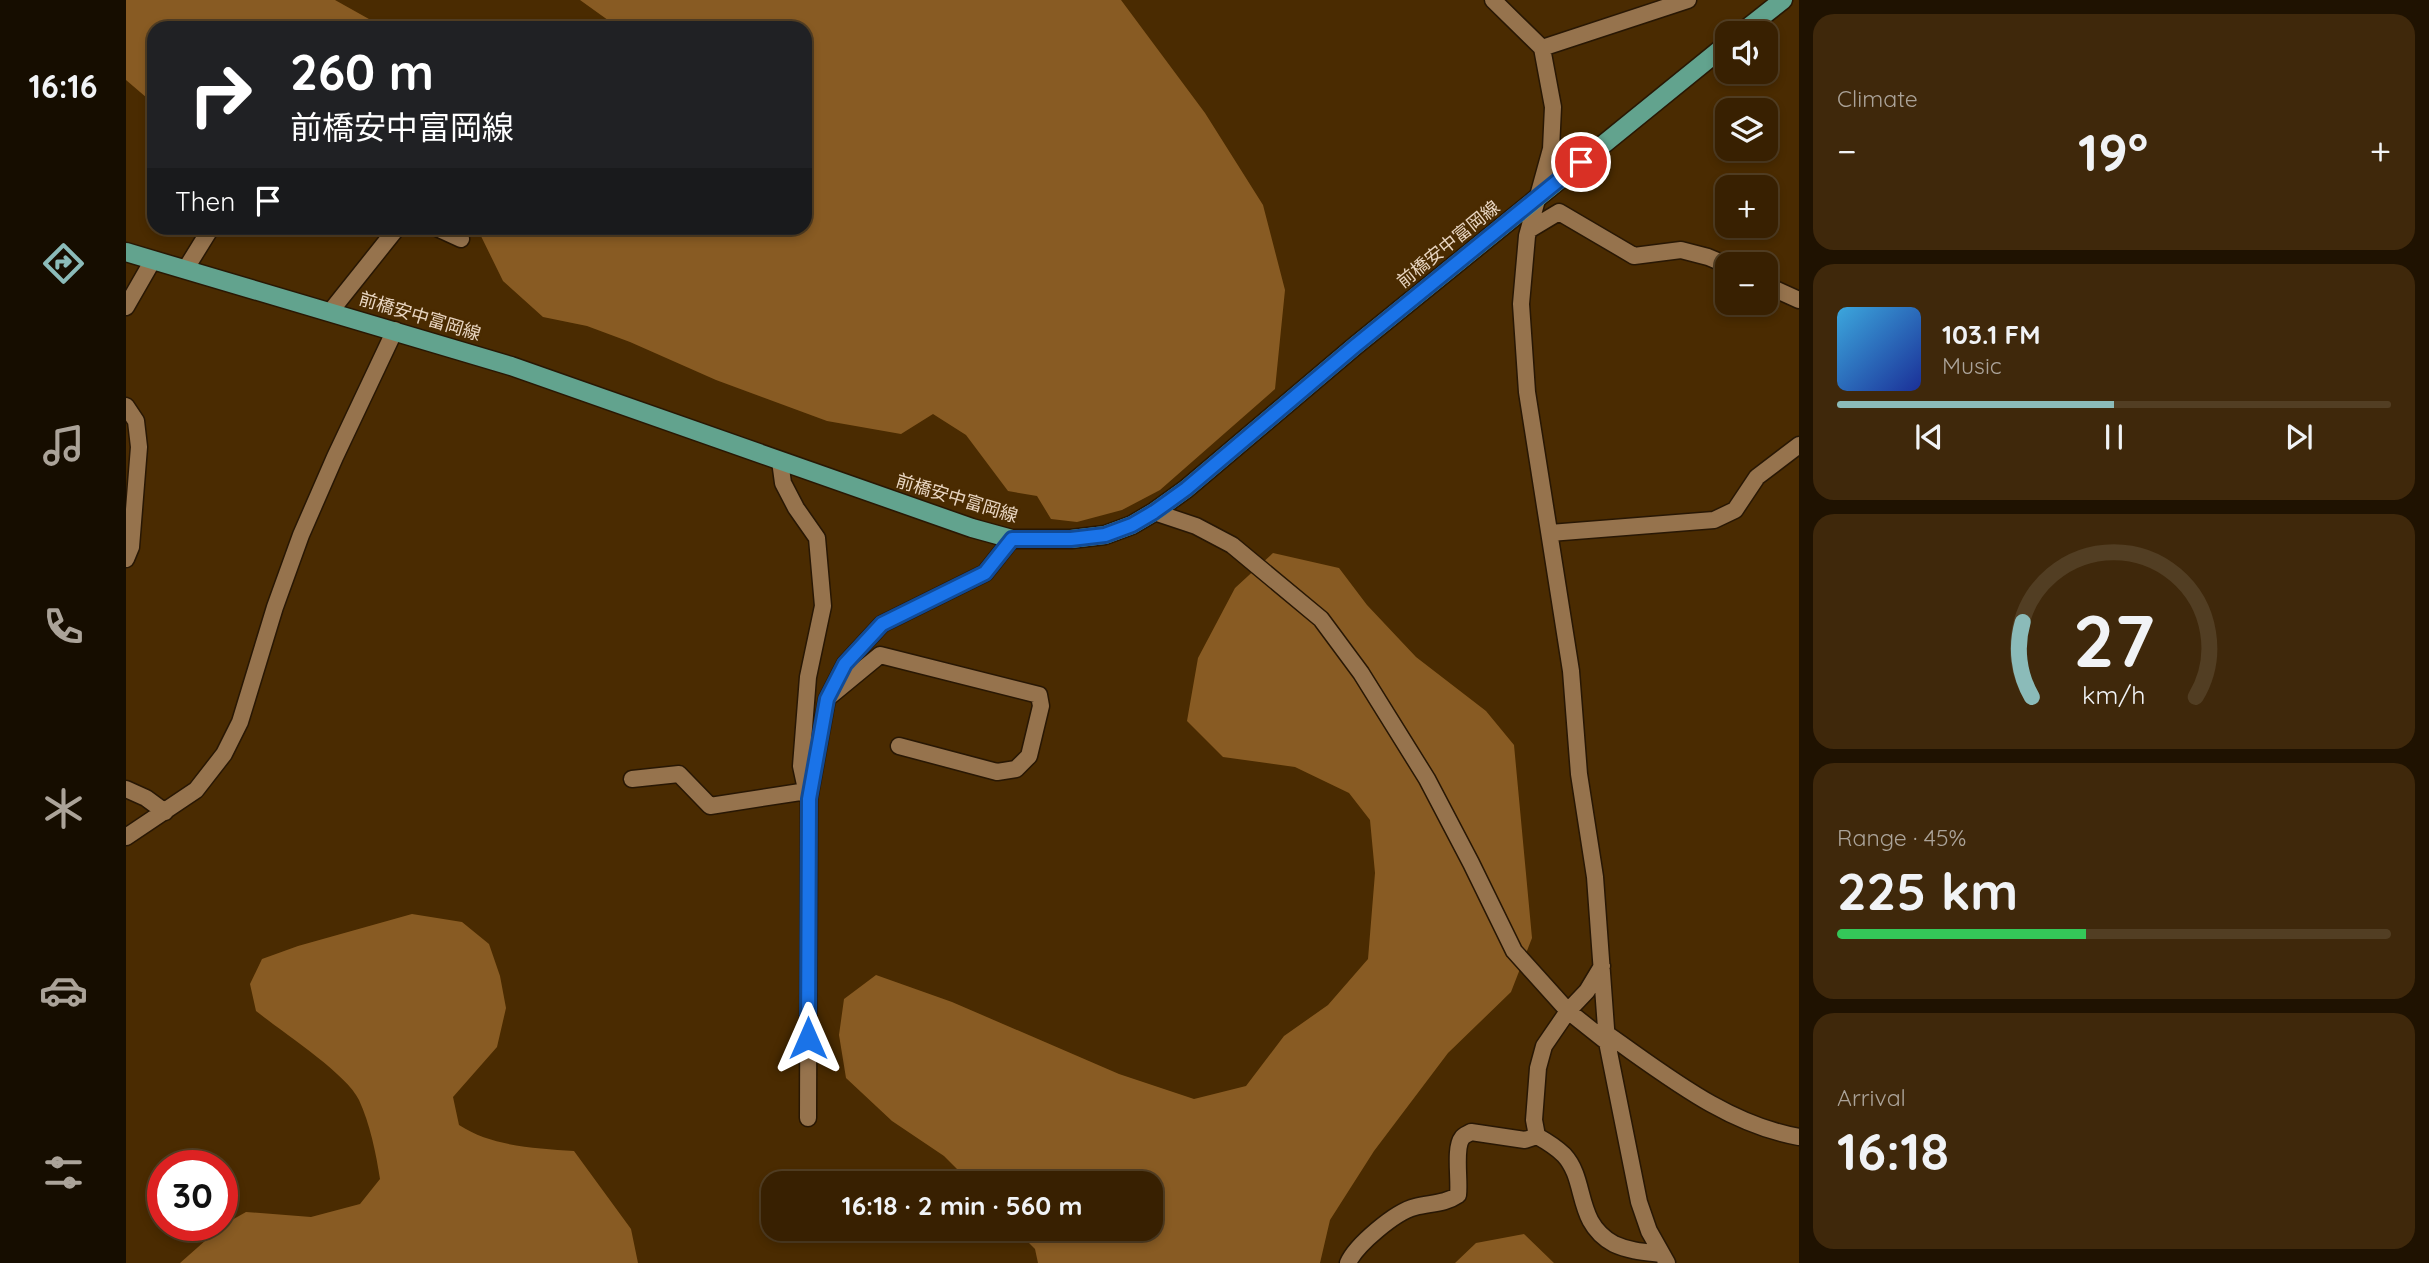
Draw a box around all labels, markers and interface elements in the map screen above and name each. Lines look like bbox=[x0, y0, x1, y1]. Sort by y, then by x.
map controls bbox=[1715, 21, 1778, 315]
button: sound bbox=[1715, 21, 1778, 84]
text: 260 m bbox=[290, 41, 434, 102]
icon: right bbox=[175, 49, 266, 140]
text: 16:16 bbox=[28, 66, 98, 106]
text: Climate bbox=[1837, 84, 1918, 113]
button: layers bbox=[1715, 98, 1778, 161]
text: 前橋安中富岡線 bbox=[290, 107, 514, 147]
text: 19° bbox=[2078, 119, 2148, 184]
text: − bbox=[1837, 127, 1857, 175]
text: + bbox=[2370, 127, 2391, 175]
pin bbox=[1551, 132, 1611, 192]
icon: arrive bbox=[1562, 143, 1600, 181]
button: + bbox=[1715, 175, 1778, 238]
icon: arrive bbox=[249, 182, 287, 220]
text: Then bbox=[175, 185, 235, 218]
street label: 前橋安中富岡線 bbox=[1392, 195, 1504, 293]
icon: directions bbox=[39, 239, 88, 288]
button: − bbox=[1715, 252, 1778, 315]
street label: 前橋安中富岡線 bbox=[356, 287, 484, 345]
text: 103.1 FM bbox=[1942, 318, 2041, 351]
text: Music bbox=[1942, 351, 2002, 380]
icon: previous bbox=[1910, 418, 1948, 456]
icon: pause bbox=[2095, 418, 2133, 456]
icon: next bbox=[2280, 418, 2318, 456]
icon: music bbox=[39, 421, 88, 470]
street label: 前橋安中富岡線 bbox=[893, 469, 1021, 527]
text: 27 bbox=[2073, 595, 2155, 686]
icon: phone bbox=[39, 602, 88, 651]
text: km/h bbox=[2082, 679, 2146, 710]
icon: climate bbox=[39, 784, 88, 833]
text: Range · 45% bbox=[1837, 823, 1966, 852]
text: 225 km bbox=[1837, 858, 2018, 923]
icon: car bbox=[39, 966, 88, 1015]
position arrow bbox=[771, 1001, 845, 1075]
text: Arrival bbox=[1837, 1083, 1906, 1112]
text: 16:18 bbox=[1837, 1118, 1949, 1183]
icon: filters bbox=[39, 1148, 88, 1197]
speed limit sign: 30 bbox=[147, 1150, 238, 1241]
text: 16:18 · 2 min · 560 m bbox=[842, 1189, 1082, 1222]

